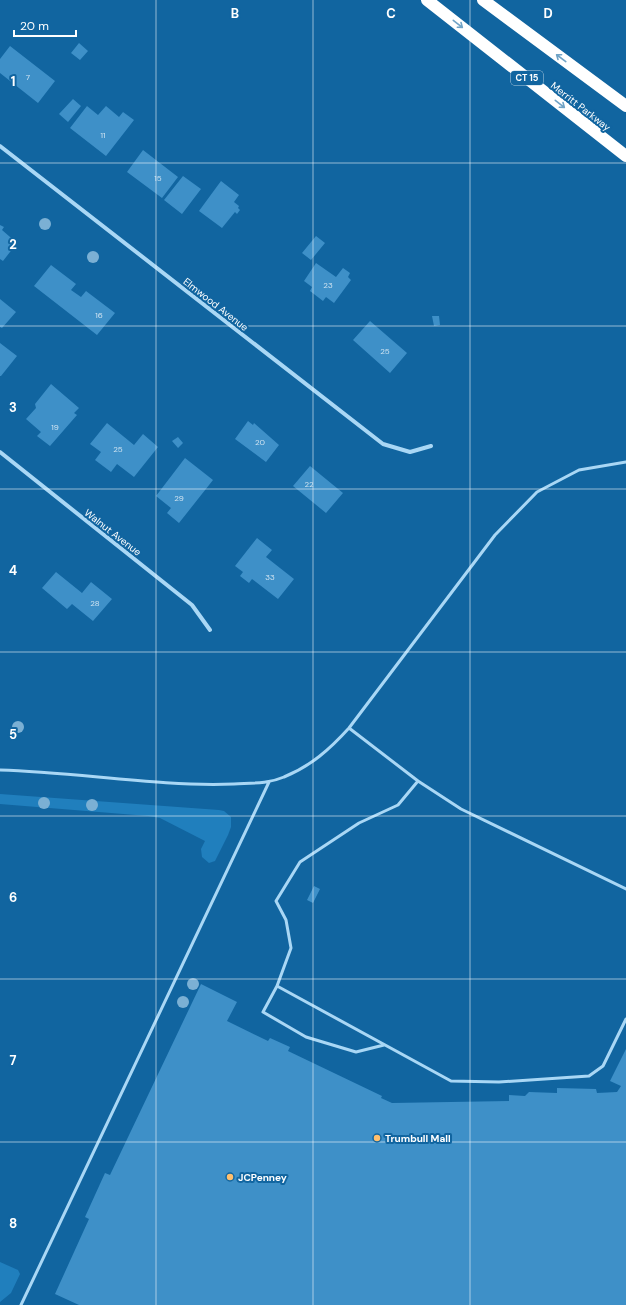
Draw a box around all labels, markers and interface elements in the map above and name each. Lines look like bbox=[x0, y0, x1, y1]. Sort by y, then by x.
text: B bbox=[231, 5, 239, 22]
text: C bbox=[386, 5, 396, 22]
text: D bbox=[543, 5, 553, 22]
scale bar bbox=[14, 12, 76, 38]
text: 20 m bbox=[20, 18, 49, 34]
one-way arrow bbox=[452, 20, 463, 28]
one-way arrow bbox=[556, 54, 567, 62]
road number: CT 15 bbox=[511, 71, 543, 85]
house number: 7 bbox=[26, 72, 30, 82]
text: 1 bbox=[11, 73, 15, 90]
street label: Merritt Parkway bbox=[548, 79, 614, 134]
one-way arrow bbox=[555, 100, 566, 109]
house number: 11 bbox=[101, 130, 106, 140]
house number: 15 bbox=[154, 173, 162, 183]
text: 2 bbox=[9, 236, 17, 253]
street label: Elmwood Avenue bbox=[181, 275, 251, 334]
house number: 23 bbox=[323, 280, 333, 290]
house number: 16 bbox=[95, 310, 103, 320]
house number: 25 bbox=[380, 346, 390, 356]
text: 3 bbox=[9, 399, 17, 416]
house number: 19 bbox=[51, 422, 59, 432]
house number: 20 bbox=[255, 437, 266, 447]
house number: 25 bbox=[113, 444, 123, 454]
house number: 22 bbox=[304, 479, 314, 489]
house number: 29 bbox=[174, 493, 184, 503]
street label: Walnut Avenue bbox=[82, 506, 144, 559]
text: 4 bbox=[9, 562, 17, 579]
house number: 33 bbox=[265, 572, 275, 582]
house number: 28 bbox=[90, 598, 100, 608]
text: 5 bbox=[9, 726, 17, 743]
text: 6 bbox=[9, 889, 17, 906]
text: 7 bbox=[10, 1052, 17, 1069]
place label: Trumbull Mall bbox=[385, 1132, 451, 1145]
marker: Trumbull Mall bbox=[372, 1133, 382, 1143]
place label: JCPenney bbox=[238, 1171, 287, 1184]
marker: JCPenney bbox=[225, 1172, 235, 1182]
text: 8 bbox=[9, 1215, 17, 1232]

